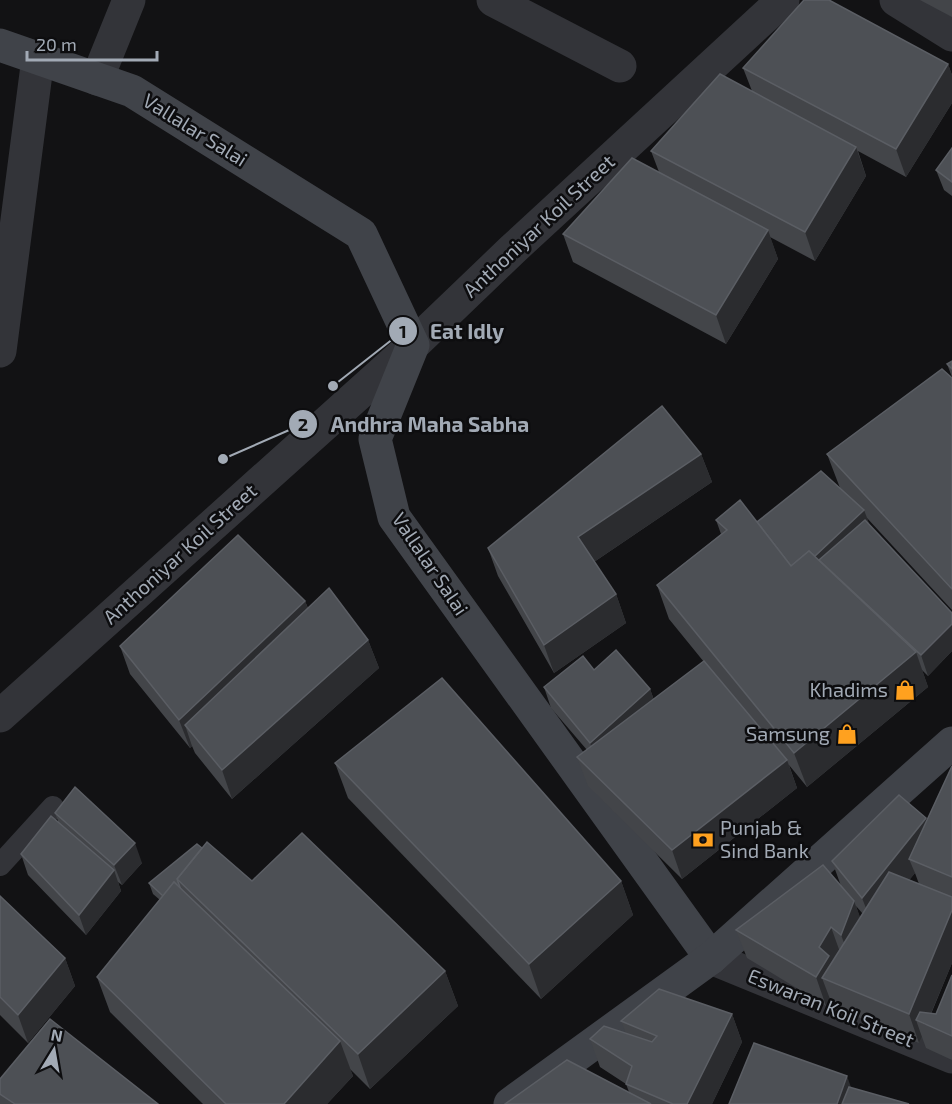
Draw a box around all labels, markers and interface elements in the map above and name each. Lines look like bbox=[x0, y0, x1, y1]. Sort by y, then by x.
scale bar bbox=[27, 24, 158, 62]
text: 20 m bbox=[36, 33, 77, 55]
street label: Vallalar Salai bbox=[139, 88, 252, 171]
street label: Anthoniyar Koil Street bbox=[458, 149, 619, 302]
callout: Eat Idly bbox=[388, 312, 516, 351]
text: Eat Idly bbox=[430, 318, 504, 344]
text: 1 bbox=[399, 320, 407, 342]
callout: Andhra Maha Sabha bbox=[288, 405, 541, 444]
text: Andhra Maha Sabha bbox=[331, 411, 529, 436]
text: 2 bbox=[298, 413, 308, 435]
street label: Anthoniyar Koil Street bbox=[98, 478, 261, 628]
street label: Vallalar Salai bbox=[388, 508, 474, 619]
place label: Khadims bbox=[809, 677, 888, 701]
shop icon: Khadims bbox=[893, 678, 917, 702]
place label: Samsung bbox=[746, 721, 830, 745]
shop icon: Samsung bbox=[835, 722, 859, 746]
place label: Punjab & Sind Bank bbox=[720, 815, 809, 862]
bank icon: Punjab & Sind Bank bbox=[691, 828, 715, 852]
street label: Eswaran Koil Street bbox=[745, 963, 918, 1052]
north arrow bbox=[24, 1020, 84, 1080]
text: N bbox=[49, 1024, 64, 1045]

